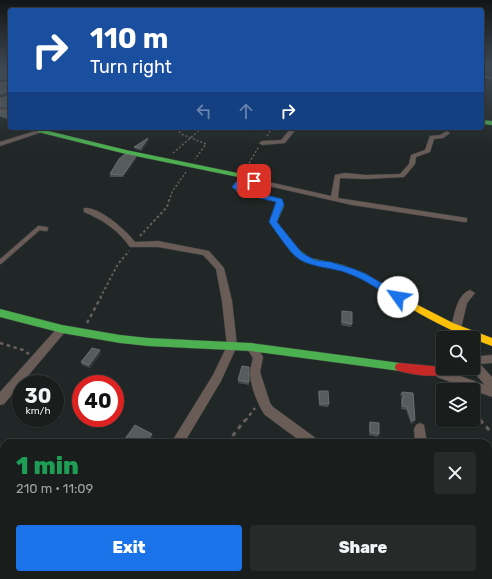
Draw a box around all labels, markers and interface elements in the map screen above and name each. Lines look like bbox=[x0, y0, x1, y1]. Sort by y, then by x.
text: 110 m bbox=[90, 22, 168, 55]
icon: right bbox=[24, 24, 76, 76]
text: Turn right bbox=[90, 56, 172, 78]
icon: left bbox=[193, 100, 215, 122]
icon: ahead bbox=[235, 100, 257, 122]
icon: right bbox=[277, 100, 299, 122]
pin bbox=[237, 164, 271, 198]
icon: arrive bbox=[243, 170, 265, 192]
position arrow bbox=[377, 276, 419, 318]
map controls bbox=[436, 331, 480, 427]
button: search bbox=[436, 331, 480, 375]
speed limit sign: 40 bbox=[72, 375, 124, 427]
button: layers bbox=[436, 383, 480, 427]
text: 30 bbox=[25, 384, 51, 408]
text: km/h bbox=[26, 405, 50, 417]
text: 1 min bbox=[16, 452, 79, 480]
button: close bbox=[434, 452, 476, 494]
text: 210 m · 11:09 bbox=[16, 481, 93, 496]
button: Exit bbox=[16, 525, 242, 571]
button: Share bbox=[250, 525, 476, 571]

